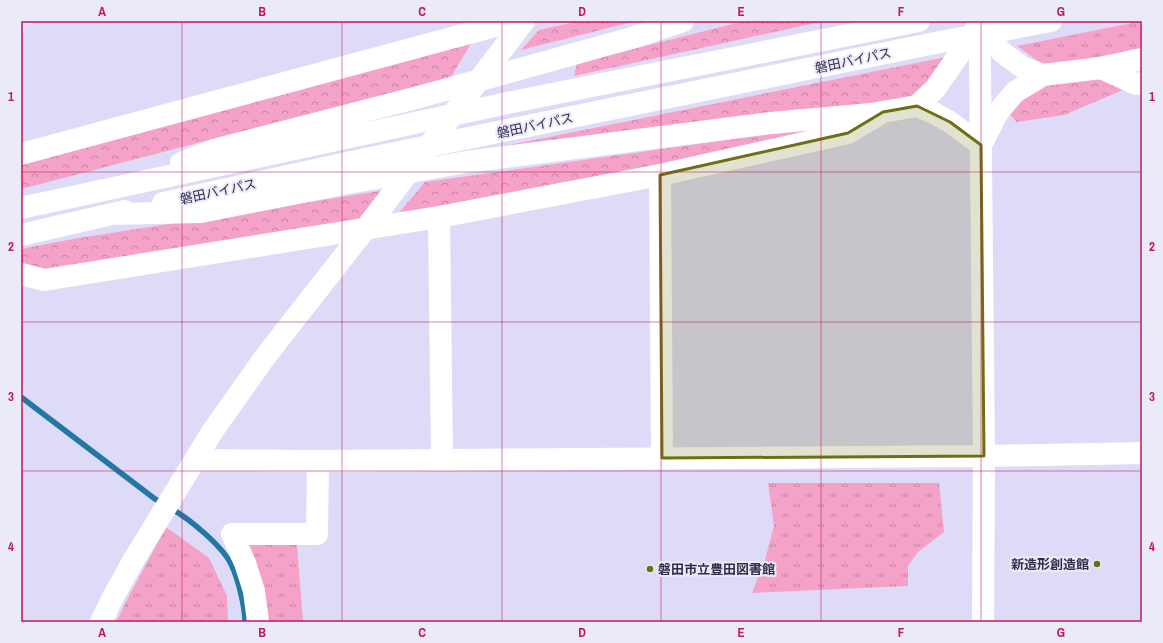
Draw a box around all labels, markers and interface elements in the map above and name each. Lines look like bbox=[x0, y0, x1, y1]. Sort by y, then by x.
text: A bbox=[98, 3, 106, 20]
text: B bbox=[258, 3, 266, 20]
text: C bbox=[418, 3, 426, 20]
text: D bbox=[578, 3, 586, 20]
text: E bbox=[737, 3, 745, 20]
text: F bbox=[898, 3, 905, 20]
text: G bbox=[1057, 3, 1065, 20]
street label: 磐田バイパス bbox=[813, 44, 893, 77]
text: 1 bbox=[8, 88, 14, 105]
text: 1 bbox=[1149, 88, 1155, 105]
street label: 磐田バイパス bbox=[495, 109, 575, 142]
street label: 磐田バイパス bbox=[178, 175, 258, 208]
text: 2 bbox=[8, 238, 14, 255]
text: 2 bbox=[1149, 238, 1155, 255]
text: 3 bbox=[8, 388, 14, 405]
text: 3 bbox=[1149, 388, 1155, 405]
text: 4 bbox=[8, 538, 14, 555]
text: 4 bbox=[1149, 538, 1155, 555]
place label: 新造形創造館 bbox=[1011, 556, 1089, 573]
marker: 新造形創造館 bbox=[1092, 559, 1102, 569]
place label: 磐田市立豊田図書館 bbox=[658, 561, 775, 578]
marker: 磐田市立豊田図書館 bbox=[645, 564, 655, 574]
text: A bbox=[98, 624, 106, 641]
text: B bbox=[258, 624, 266, 641]
text: C bbox=[418, 624, 426, 641]
text: D bbox=[578, 624, 586, 641]
text: E bbox=[737, 624, 745, 641]
text: F bbox=[898, 624, 905, 641]
text: G bbox=[1057, 624, 1065, 641]

